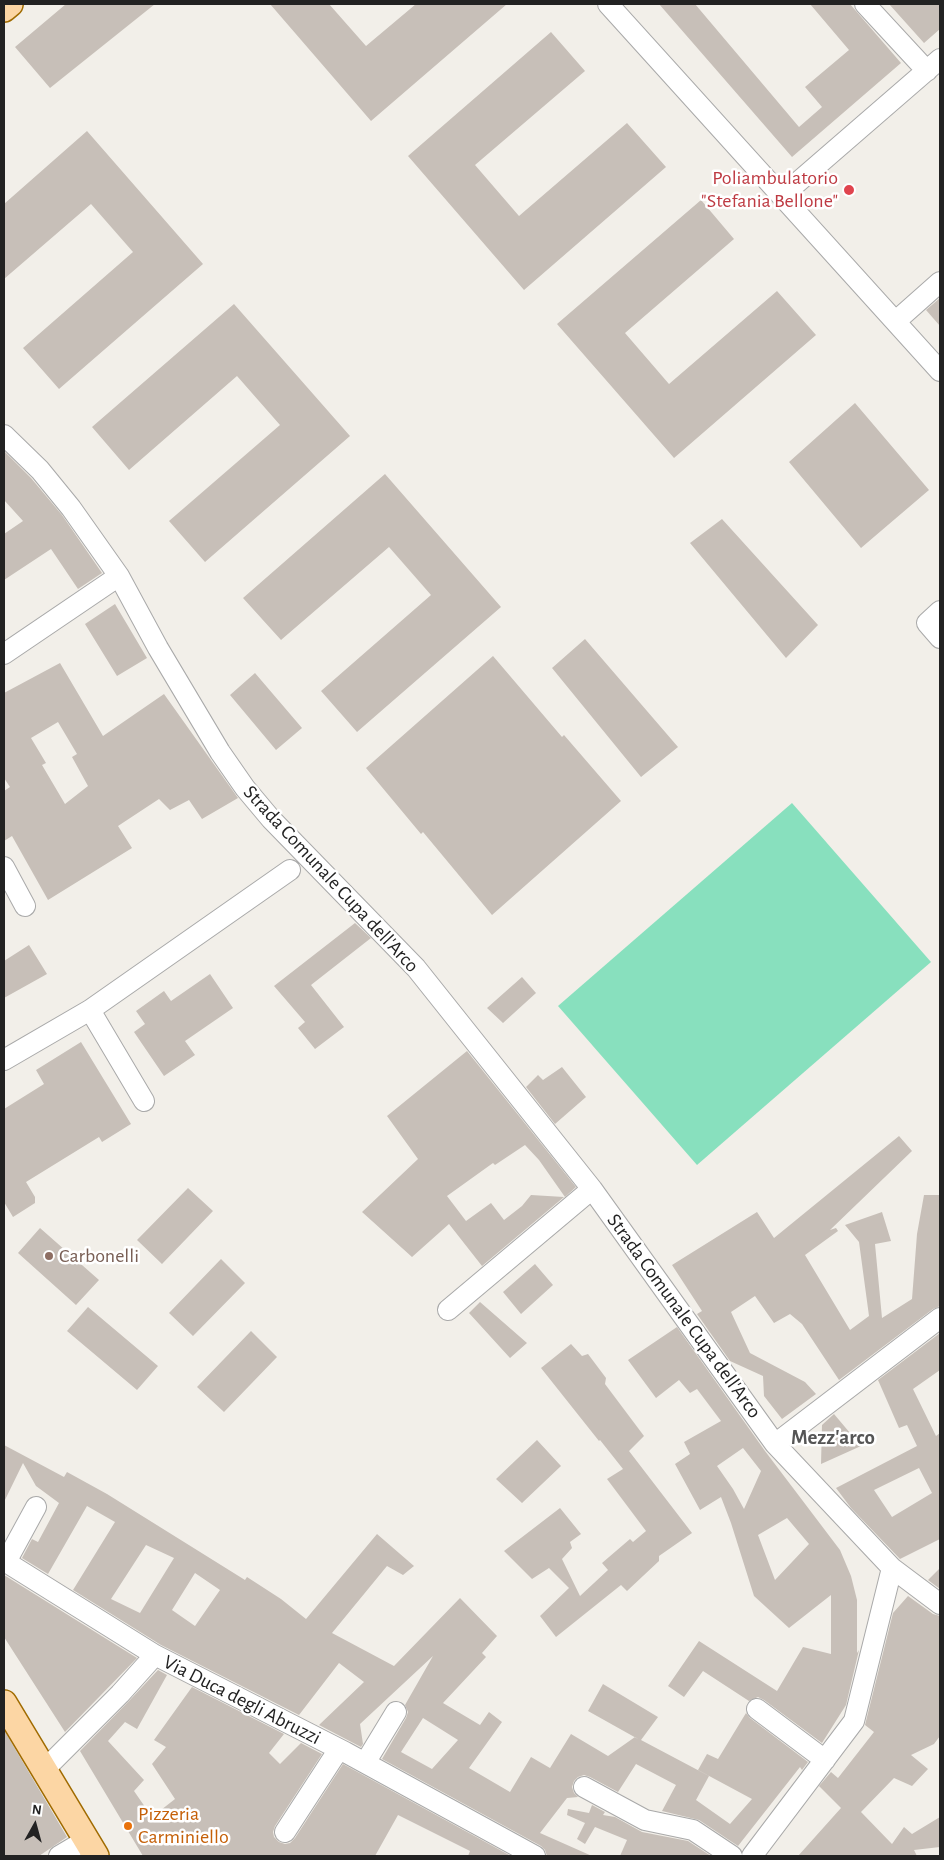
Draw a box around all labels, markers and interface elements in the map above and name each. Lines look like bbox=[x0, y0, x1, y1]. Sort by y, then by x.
place label: Poliambulatorio "Stefania Bellone" bbox=[701, 166, 838, 213]
marker: Poliambulatorio "Stefania Bellone" bbox=[842, 183, 856, 197]
street label: Strada Comunale Cupa dell'Arco bbox=[238, 781, 424, 977]
street label: Strada Comunale Cupa dell'Arco bbox=[602, 1209, 766, 1423]
place label: Carbonelli bbox=[59, 1244, 139, 1268]
marker: Carbonelli bbox=[43, 1250, 55, 1262]
district label: Mezz'arco bbox=[791, 1425, 875, 1451]
street label: Via Duca degli Abruzzi bbox=[159, 1650, 325, 1750]
north arrow bbox=[10, 1800, 60, 1850]
place label: Pizzeria Carminiello bbox=[138, 1802, 229, 1849]
text: N bbox=[31, 1803, 43, 1818]
marker: Pizzeria Carminiello bbox=[122, 1820, 134, 1832]

